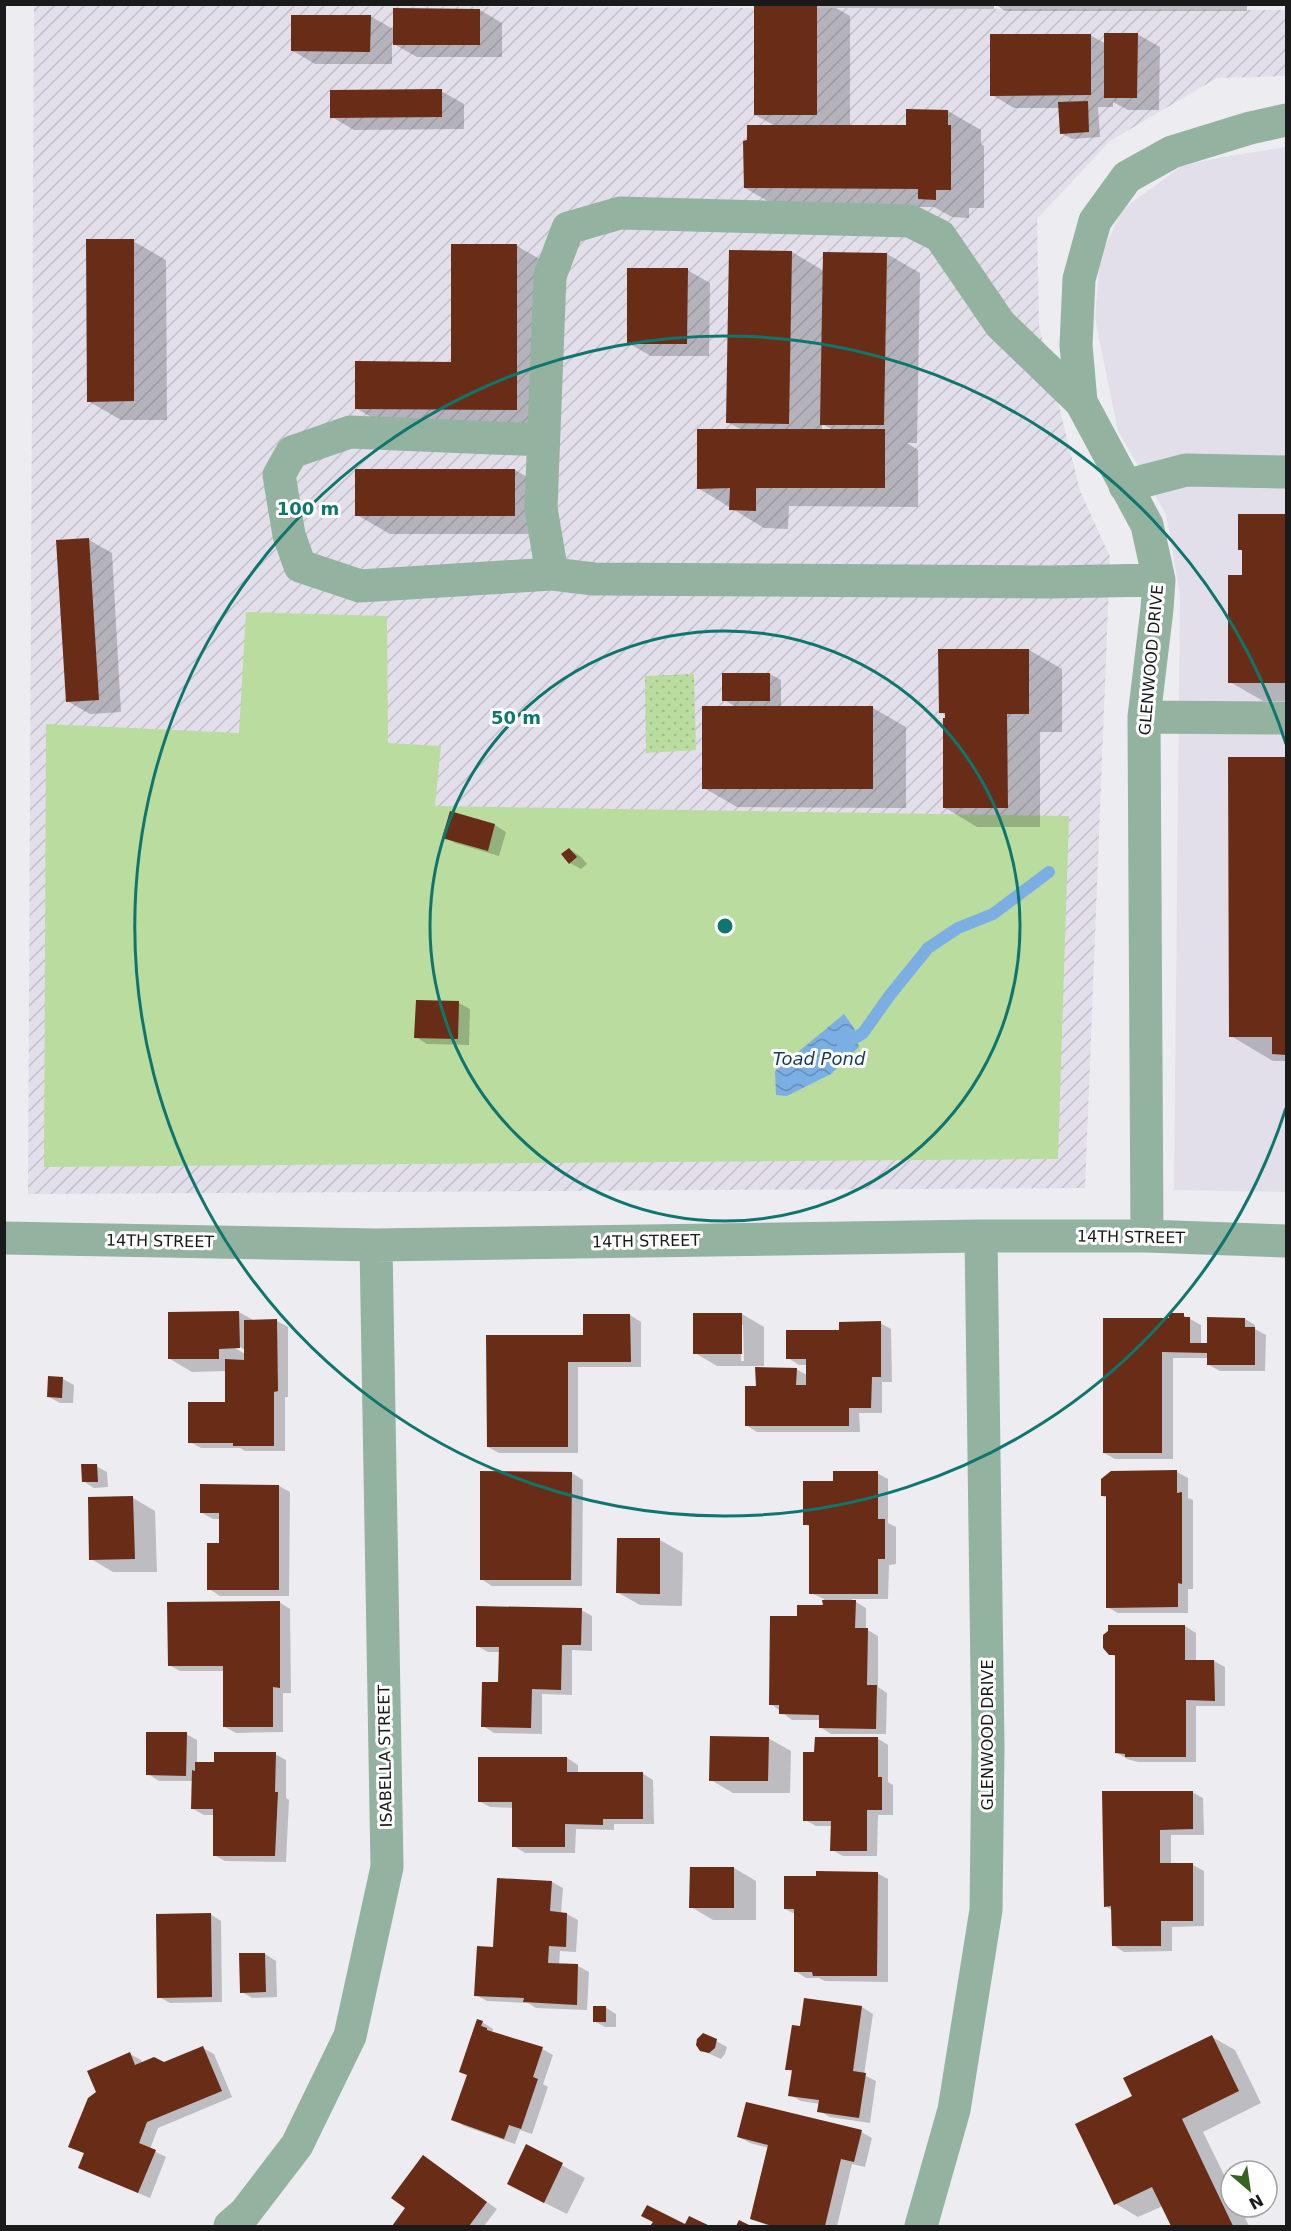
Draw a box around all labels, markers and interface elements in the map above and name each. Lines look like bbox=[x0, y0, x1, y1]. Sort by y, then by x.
text: 100 m bbox=[277, 498, 339, 519]
street label: GLENWOOD DRIVE bbox=[1135, 584, 1167, 736]
text: 50 m bbox=[491, 707, 541, 728]
centre of rings bbox=[715, 916, 735, 936]
water label: Toad Pond bbox=[773, 1048, 866, 1069]
street label: 14TH STREET bbox=[1077, 1227, 1186, 1247]
street label: 14TH STREET bbox=[106, 1231, 215, 1251]
street label: 14TH STREET bbox=[592, 1231, 701, 1251]
street label: GLENWOOD DRIVE bbox=[978, 1659, 997, 1811]
street label: ISABELLA STREET bbox=[374, 1684, 396, 1827]
north arrow bbox=[1219, 2159, 1279, 2219]
text: N bbox=[1246, 2190, 1266, 2213]

